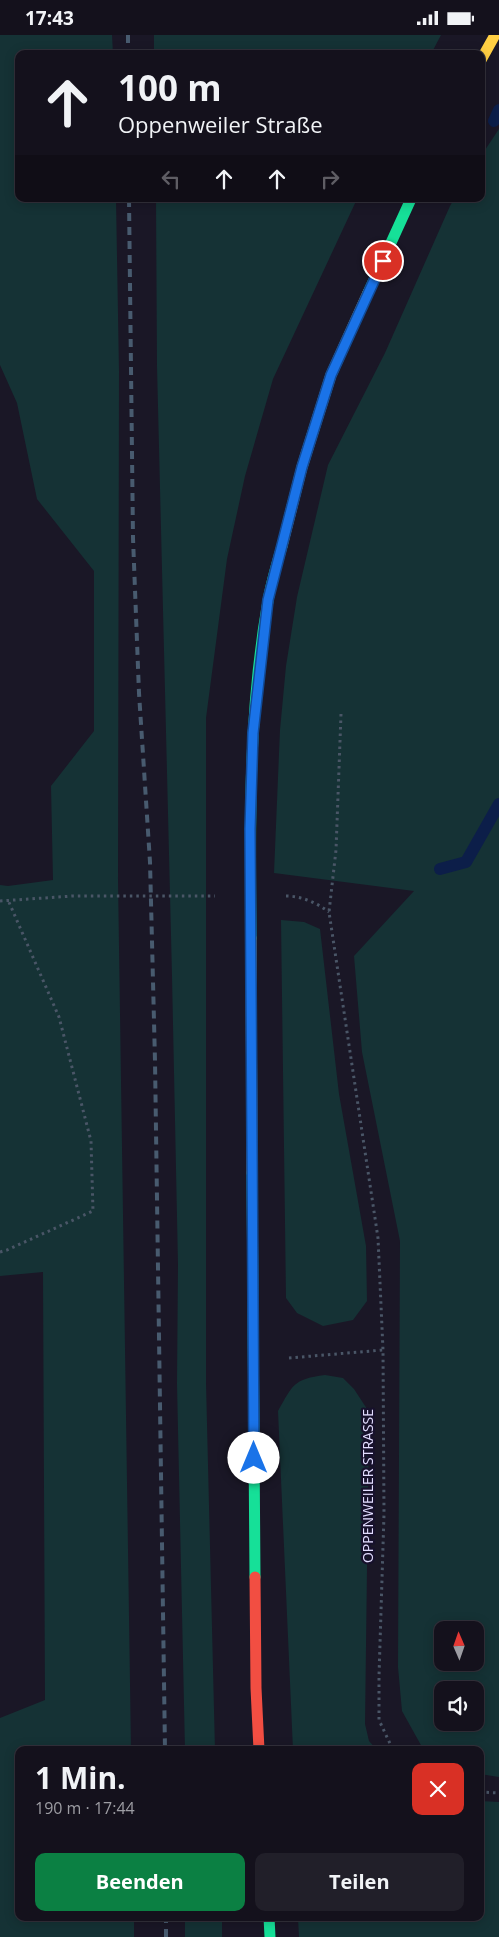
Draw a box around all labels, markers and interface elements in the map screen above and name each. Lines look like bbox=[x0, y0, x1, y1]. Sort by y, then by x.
text: 17:43 bbox=[25, 5, 74, 31]
text: 100 m bbox=[118, 64, 222, 111]
icon: ahead bbox=[35, 70, 100, 135]
text: Oppenweiler Straße bbox=[118, 109, 323, 139]
icon: left bbox=[157, 165, 185, 193]
icon: ahead bbox=[210, 165, 238, 193]
icon: ahead bbox=[263, 165, 291, 193]
icon: right bbox=[316, 165, 344, 193]
pin bbox=[362, 240, 404, 282]
icon: arrive bbox=[369, 247, 397, 275]
street label: OPPENWEILER STRASSE bbox=[358, 1409, 377, 1563]
position arrow bbox=[227, 1431, 279, 1483]
north arrow bbox=[434, 1621, 484, 1671]
map controls bbox=[434, 1621, 484, 1731]
button: sound bbox=[434, 1681, 484, 1731]
text: 1 Min. bbox=[35, 1757, 126, 1798]
button: close bbox=[412, 1763, 464, 1815]
text: 190 m · 17:44 bbox=[35, 1797, 135, 1819]
button: Beenden bbox=[35, 1853, 245, 1911]
button: Teilen bbox=[255, 1853, 464, 1911]

